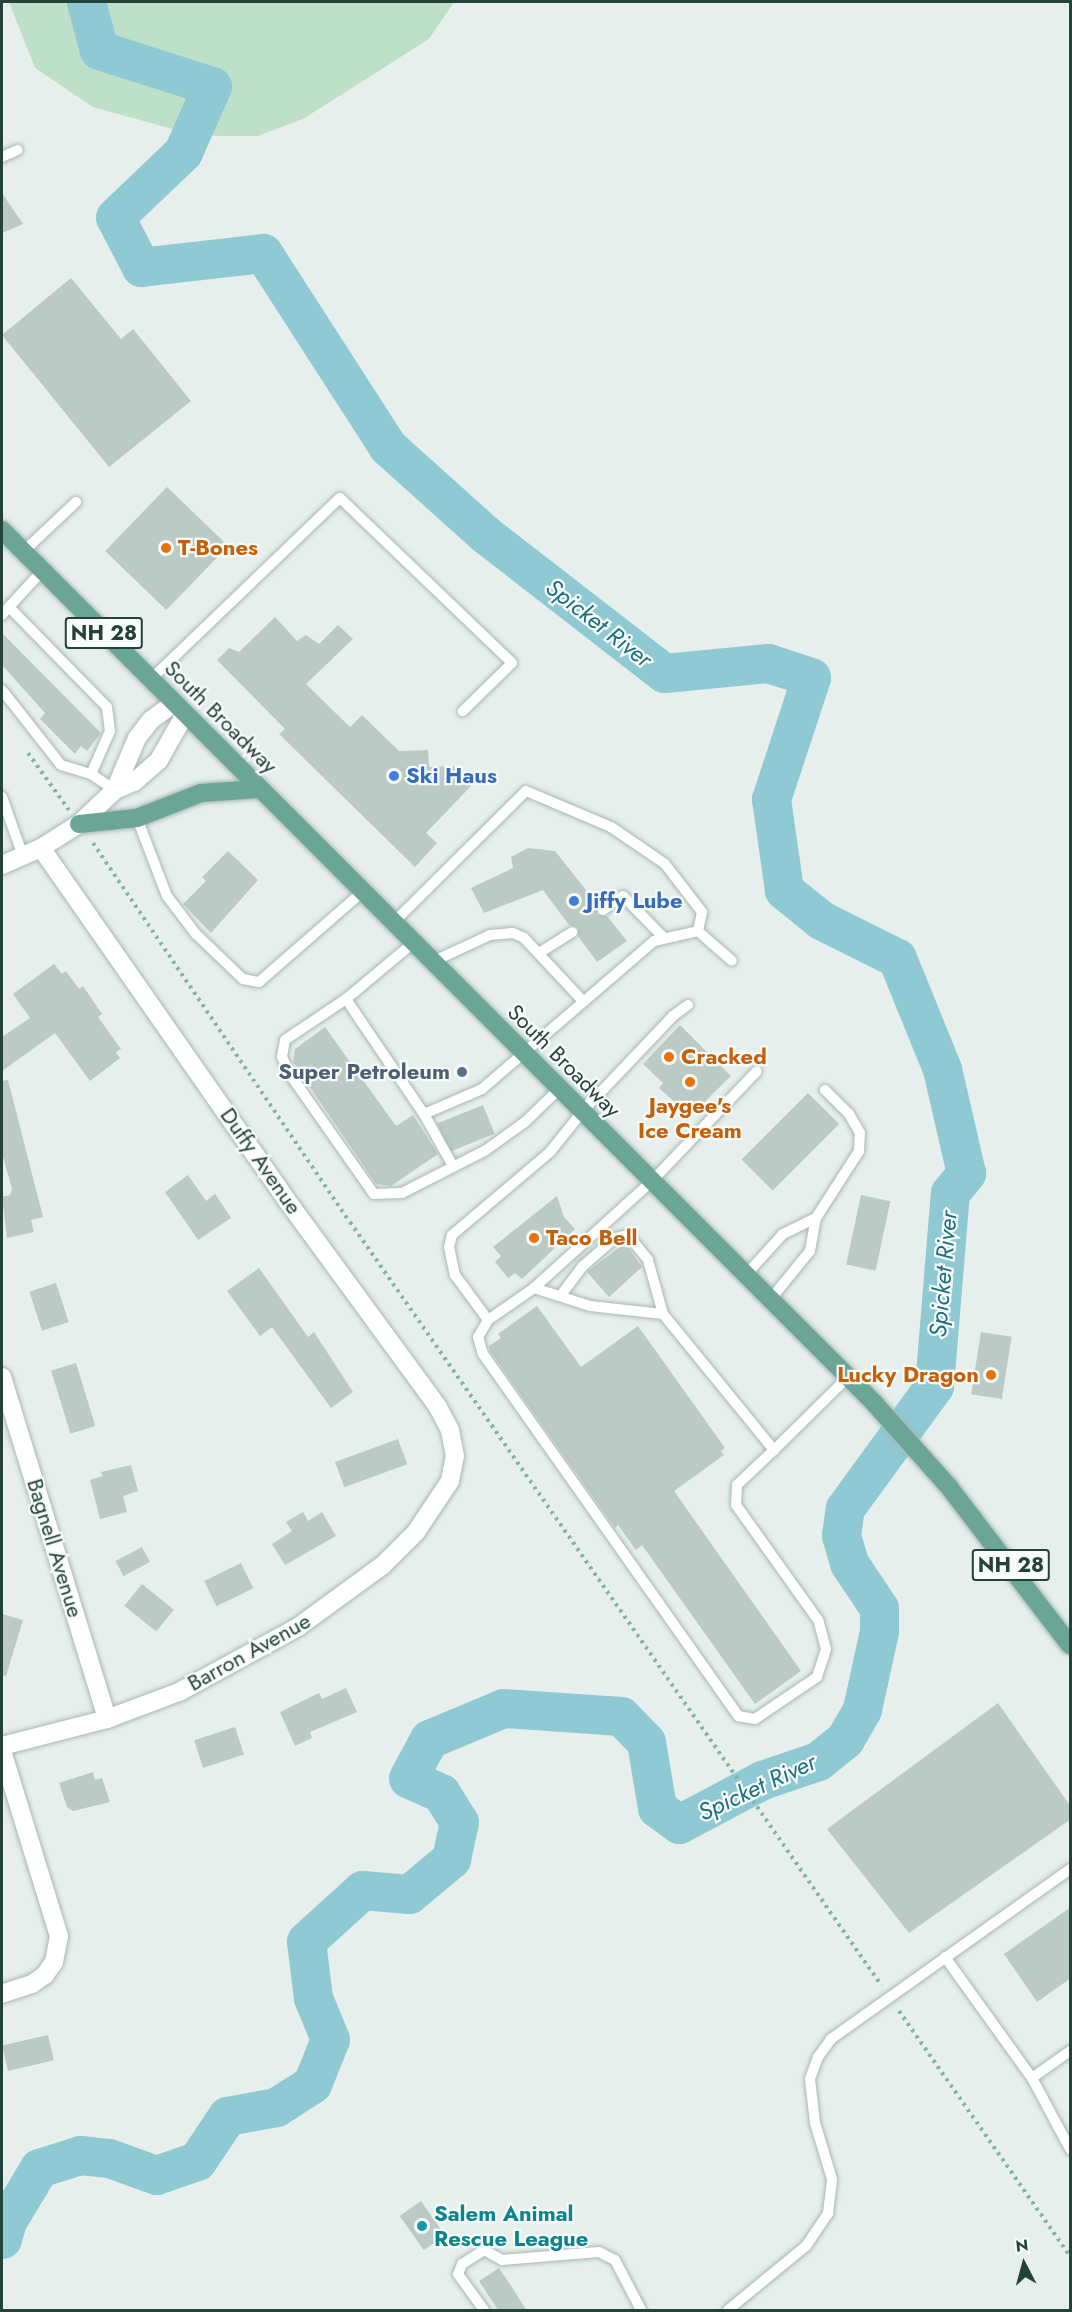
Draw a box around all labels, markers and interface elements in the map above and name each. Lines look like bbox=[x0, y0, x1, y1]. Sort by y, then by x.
place label: T-Bones bbox=[178, 535, 258, 561]
marker: T-Bones bbox=[159, 541, 173, 555]
water label: Spicket River bbox=[540, 573, 658, 673]
road number: NH 28 bbox=[63, 615, 144, 651]
street label: South Broadway bbox=[159, 655, 283, 779]
place label: Ski Haus bbox=[406, 763, 497, 789]
marker: Ski Haus bbox=[387, 769, 401, 783]
place label: Jiffy Lube bbox=[586, 888, 683, 914]
marker: Jiffy Lube bbox=[567, 894, 581, 908]
street label: South Broadway bbox=[502, 999, 626, 1123]
place label: Cracked bbox=[681, 1044, 767, 1070]
marker: Cracked bbox=[662, 1050, 676, 1064]
place label: Super Petroleum bbox=[278, 1059, 450, 1085]
marker: Super Petroleum bbox=[455, 1065, 469, 1079]
marker: Jaygee's Ice Cream bbox=[683, 1075, 697, 1089]
place label: Jaygee's Ice Cream bbox=[638, 1092, 742, 1144]
street label: Duffy Avenue bbox=[215, 1103, 307, 1219]
water label: Spicket River bbox=[923, 1210, 963, 1338]
place label: Taco Bell bbox=[546, 1225, 638, 1251]
marker: Taco Bell bbox=[527, 1231, 541, 1245]
place label: Lucky Dragon bbox=[837, 1362, 979, 1388]
marker: Lucky Dragon bbox=[984, 1368, 998, 1382]
street label: Bagnell Avenue bbox=[21, 1476, 89, 1620]
road number: NH 28 bbox=[970, 1547, 1052, 1583]
street label: Barron Avenue bbox=[183, 1607, 315, 1697]
water label: Spicket River bbox=[693, 1747, 821, 1827]
place label: Salem Animal Rescue League bbox=[434, 2200, 588, 2252]
marker: Salem Animal Rescue League bbox=[415, 2219, 429, 2233]
text: N bbox=[1015, 2233, 1030, 2258]
north arrow bbox=[994, 2234, 1054, 2294]

